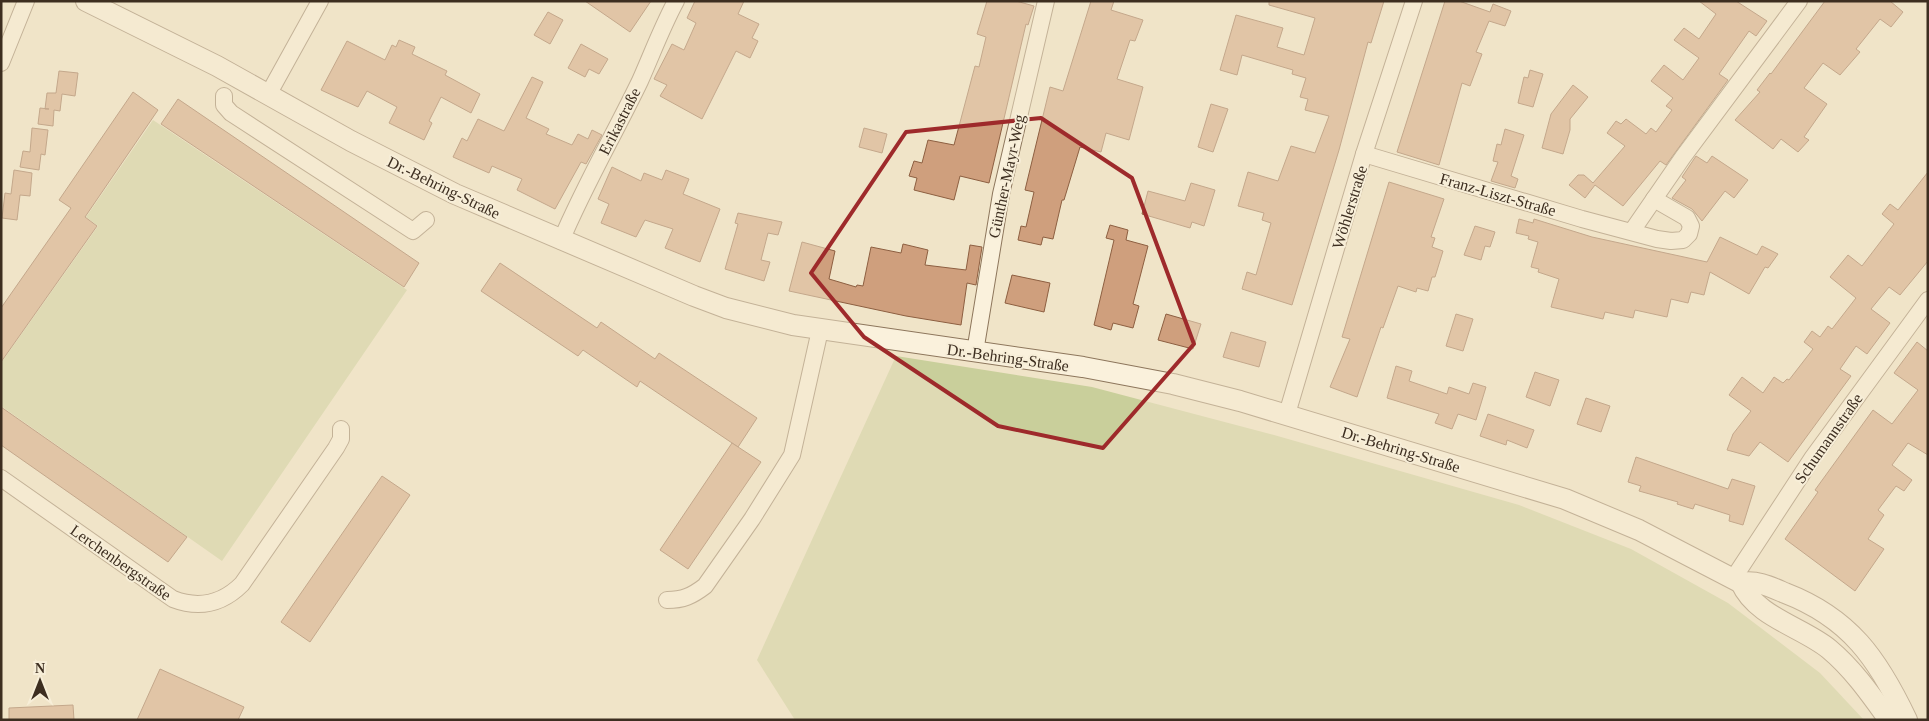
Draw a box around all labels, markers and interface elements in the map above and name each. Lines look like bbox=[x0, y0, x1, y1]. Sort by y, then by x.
street label: Erikastraße bbox=[595, 85, 644, 158]
street label: Günther-Mayr-Weg bbox=[985, 113, 1029, 240]
street label: Dr.-Behring-Straße bbox=[384, 153, 503, 223]
street label: Wöhlerstraße bbox=[1329, 163, 1370, 251]
street label: Franz-Liszt-Straße bbox=[1438, 170, 1558, 219]
street label: Dr.-Behring-Straße bbox=[946, 341, 1070, 375]
street label: Schumannstraße bbox=[1791, 390, 1866, 486]
street label: Dr.-Behring-Straße bbox=[1339, 423, 1462, 477]
street label: Lerchenbergstraße bbox=[67, 521, 174, 604]
north arrow bbox=[15, 656, 65, 706]
text: N bbox=[35, 661, 45, 676]

